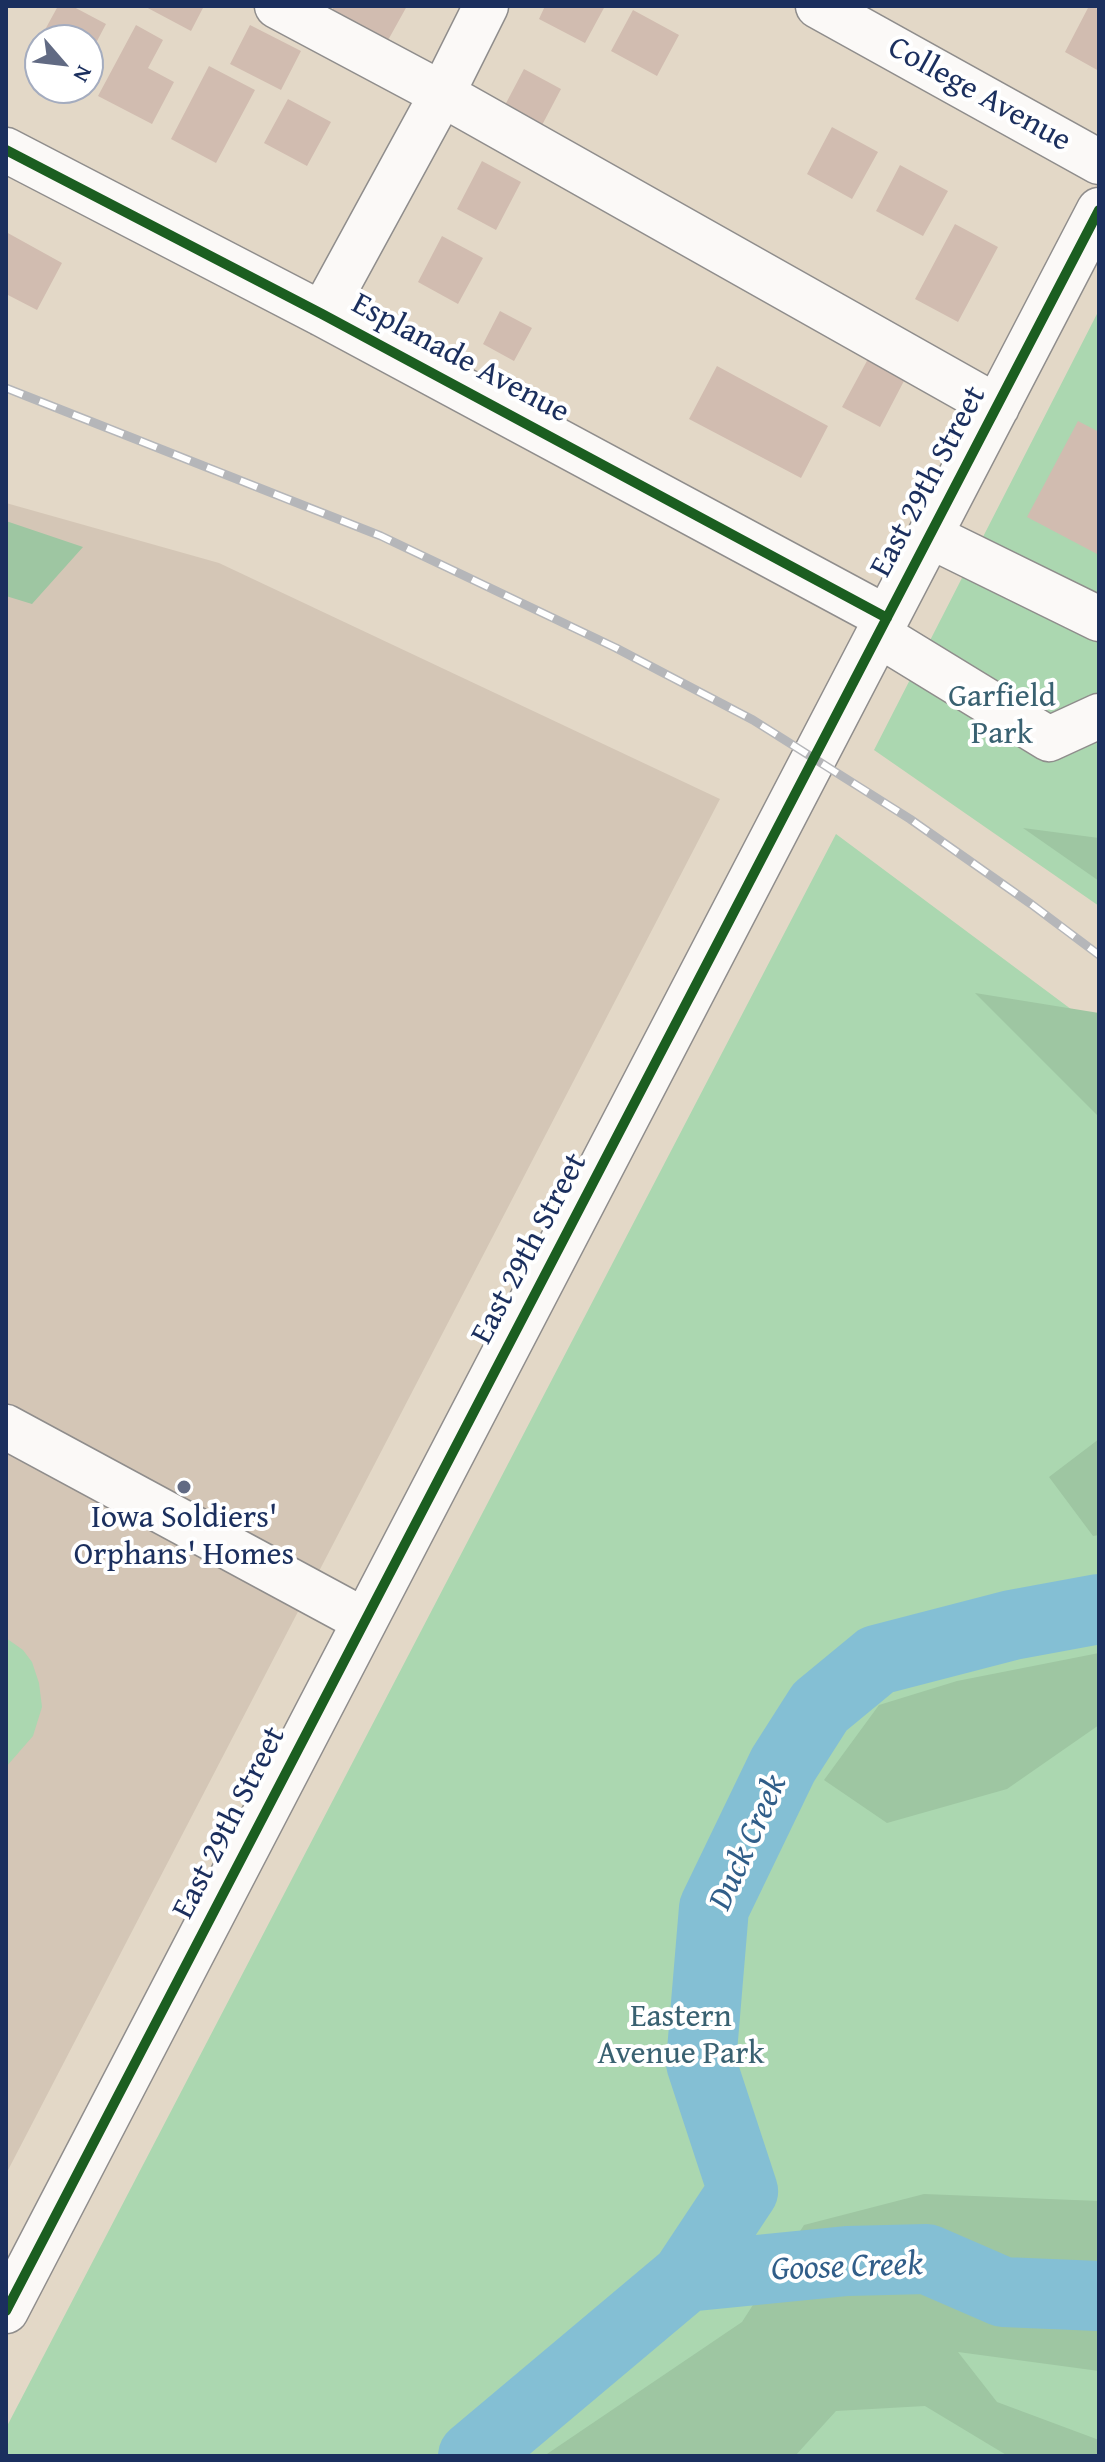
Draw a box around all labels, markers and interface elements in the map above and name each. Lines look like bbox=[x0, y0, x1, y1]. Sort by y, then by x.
north arrow bbox=[24, 24, 104, 104]
street label: College Avenue bbox=[881, 29, 1077, 161]
text: N bbox=[66, 60, 101, 88]
street label: Esplanade Avenue bbox=[345, 286, 575, 432]
street label: East 29th Street bbox=[863, 380, 995, 584]
park label: Garfield Park bbox=[948, 679, 1056, 754]
street label: East 29th Street bbox=[464, 1147, 596, 1351]
marker: Iowa Soldiers' Orphans' Homes bbox=[175, 1478, 193, 1496]
place label: Iowa Soldiers' Orphans' Homes bbox=[74, 1500, 294, 1575]
street label: East 29th Street bbox=[165, 1721, 295, 1925]
water label: Duck Creek bbox=[701, 1769, 797, 1917]
park label: Eastern Avenue Park bbox=[597, 1999, 765, 2074]
water label: Goose Creek bbox=[771, 2245, 923, 2291]

